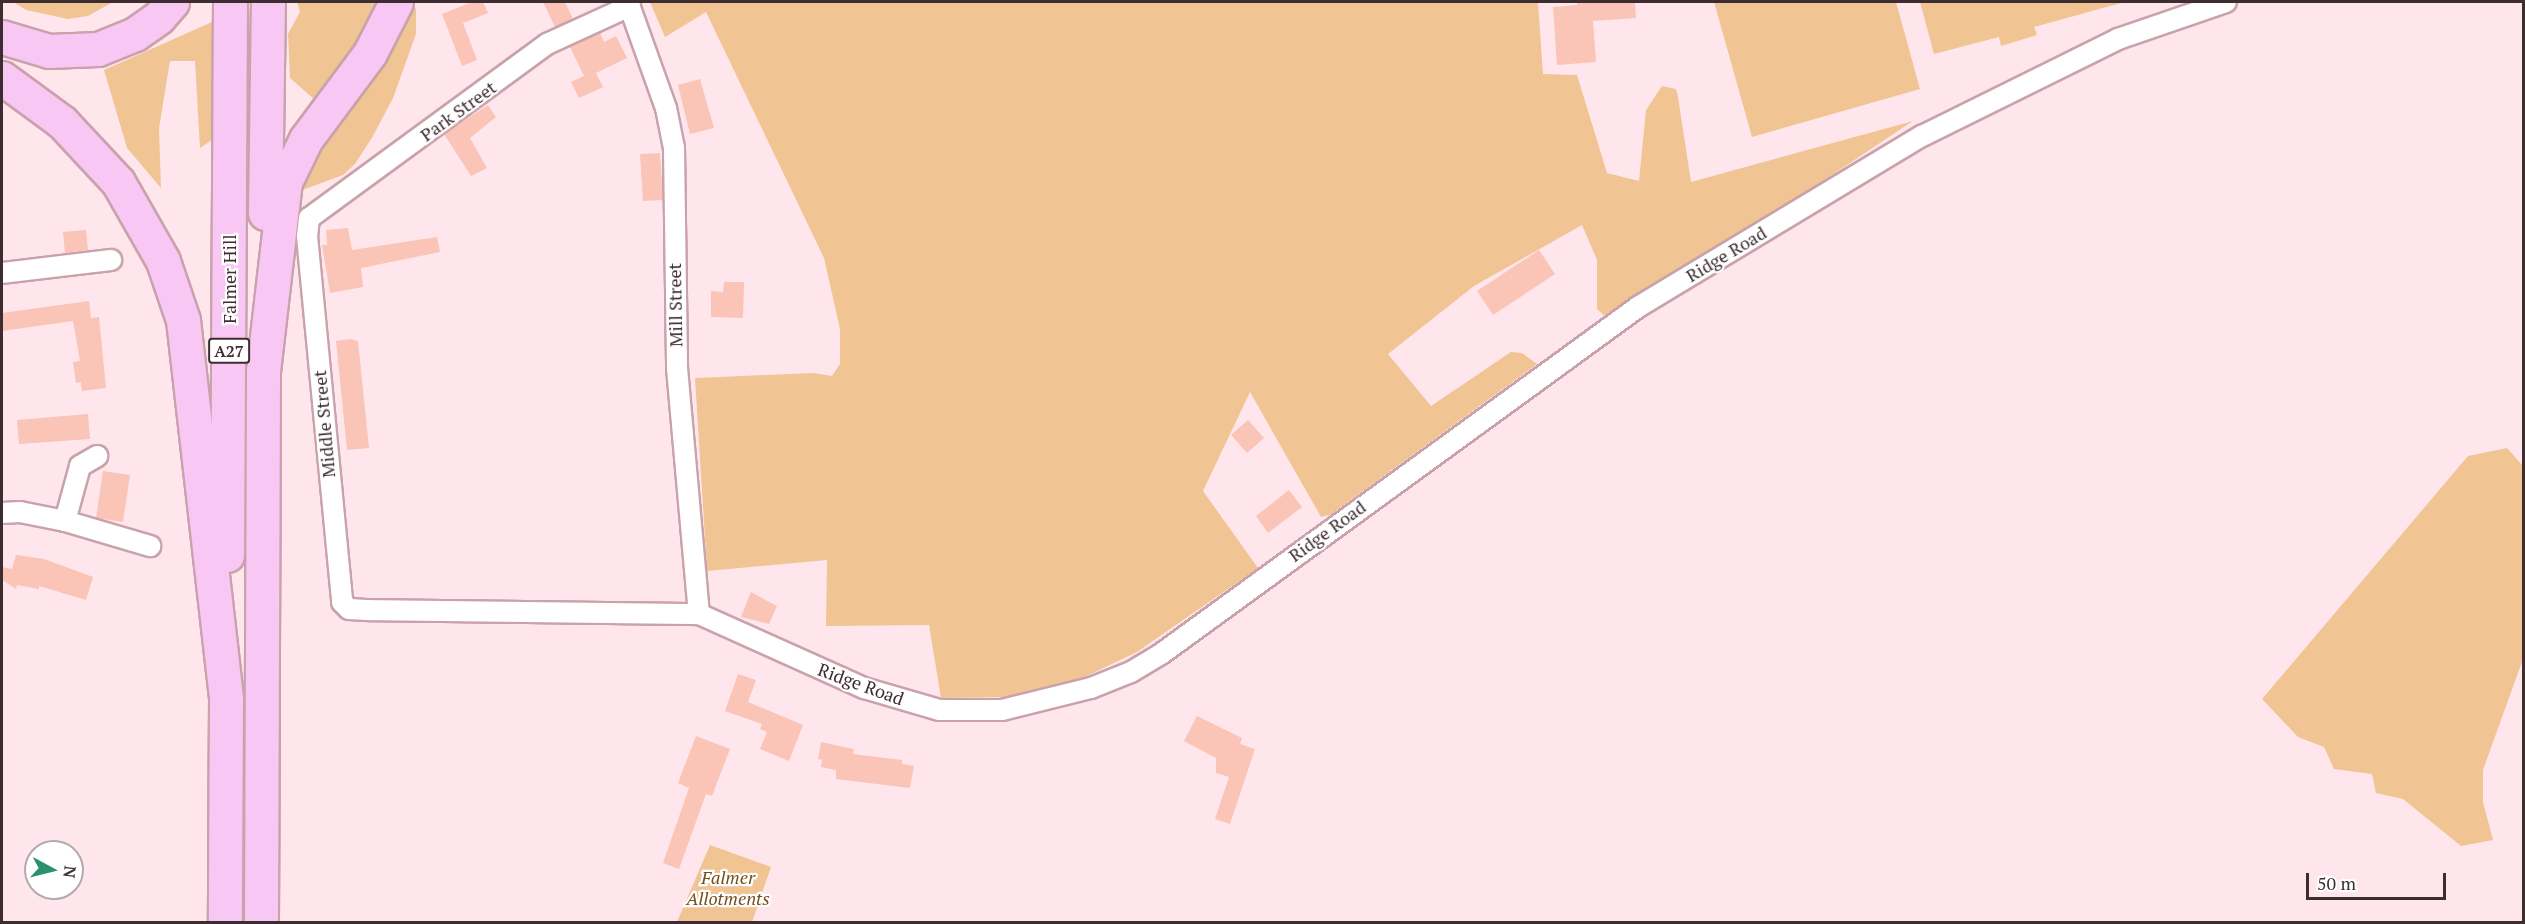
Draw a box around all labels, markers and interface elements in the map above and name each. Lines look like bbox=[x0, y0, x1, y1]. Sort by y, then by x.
street label: Park Street bbox=[416, 76, 500, 146]
street label: Ridge Road bbox=[1682, 222, 1770, 286]
street label: Falmer Hill bbox=[218, 234, 240, 324]
street label: Mill Street bbox=[663, 263, 687, 347]
road number: A27 bbox=[208, 338, 250, 364]
street label: Middle Street bbox=[309, 369, 339, 479]
street label: Ridge Road bbox=[1284, 496, 1370, 566]
street label: Ridge Road bbox=[815, 658, 907, 710]
north arrow bbox=[24, 840, 84, 900]
scale bar bbox=[2309, 861, 2448, 899]
text: N bbox=[58, 865, 82, 879]
park label: Falmer Allotments bbox=[686, 867, 770, 910]
text: 50 m bbox=[2317, 871, 2356, 895]

